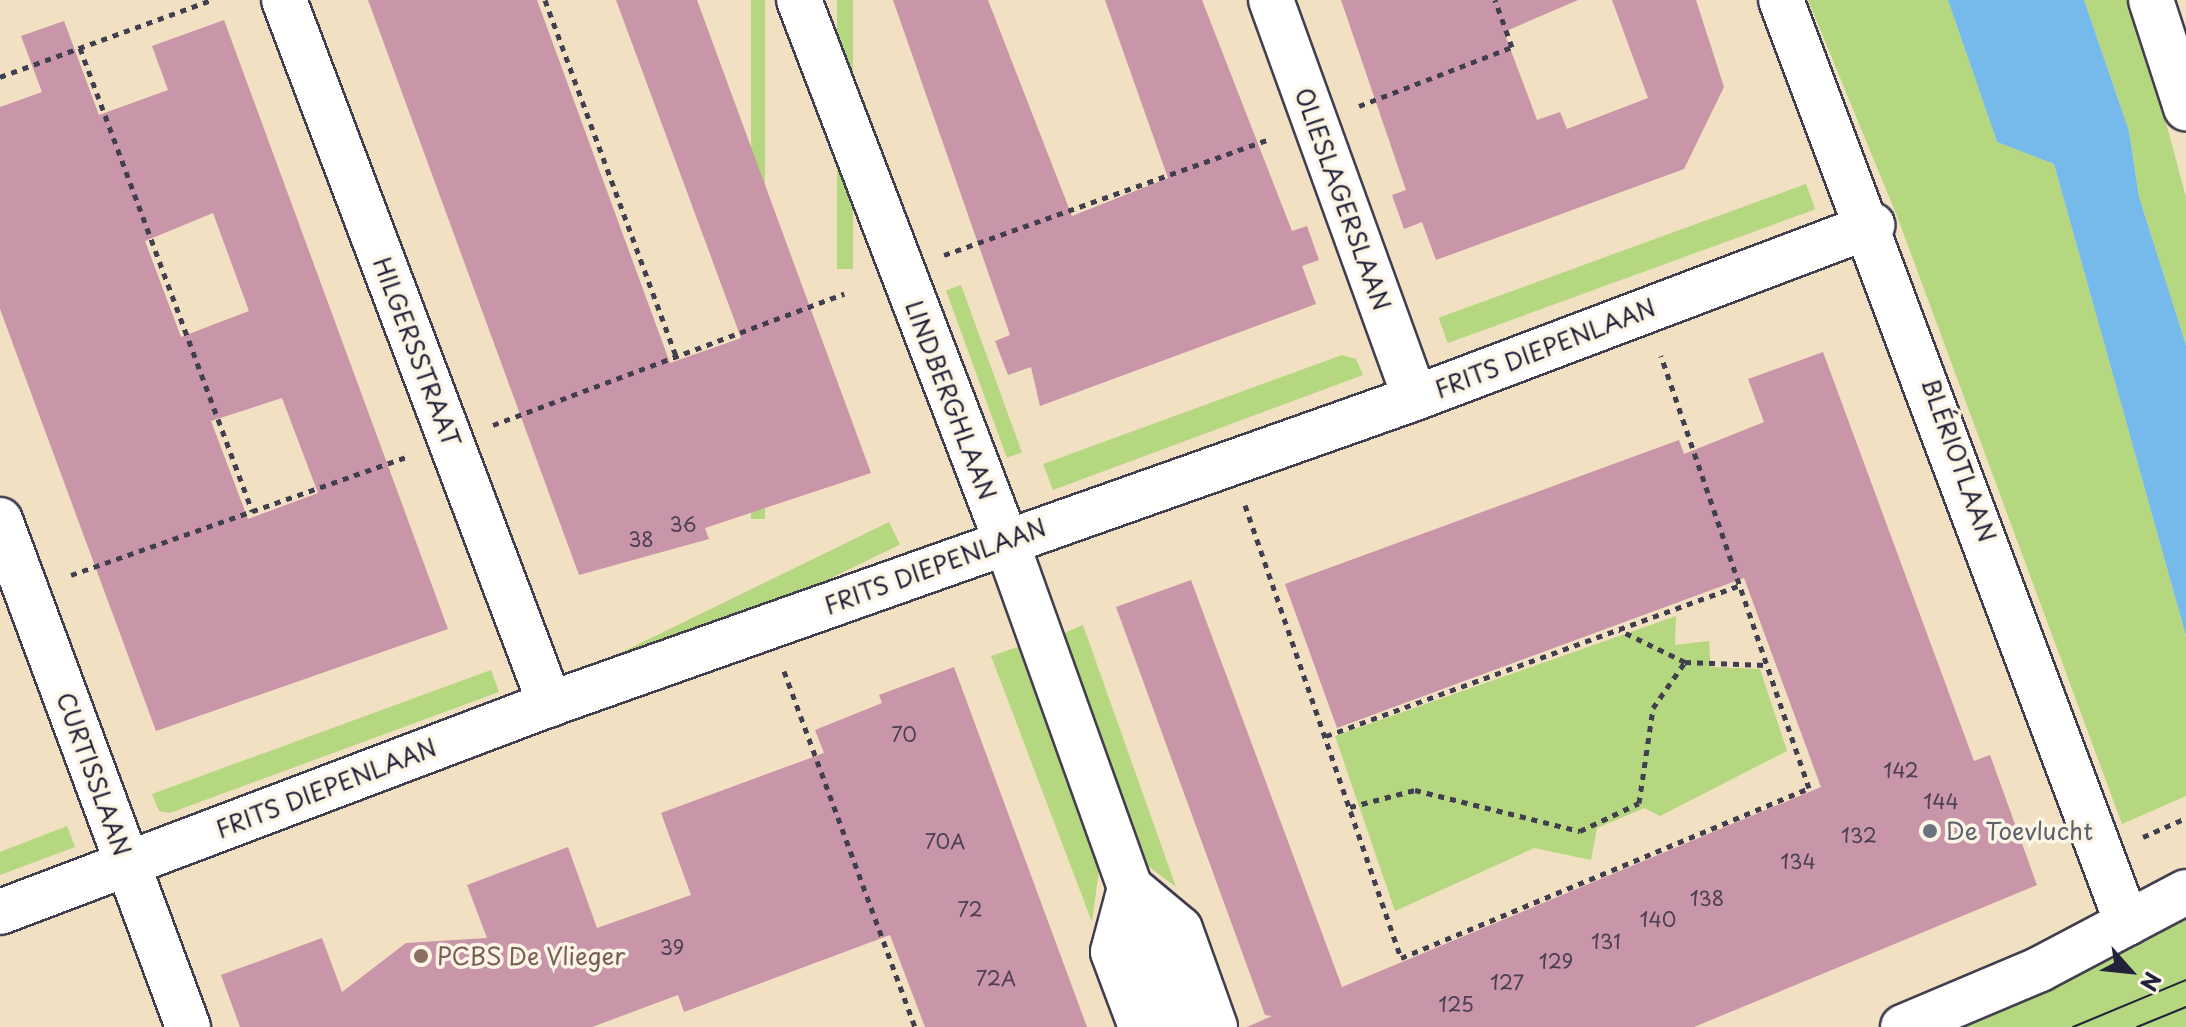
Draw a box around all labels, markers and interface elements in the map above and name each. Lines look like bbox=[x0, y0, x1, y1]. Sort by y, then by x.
street label: OLIESLAGERSLAAN bbox=[1289, 84, 1397, 314]
street label: HILGERSSTRAAT bbox=[368, 253, 466, 451]
street label: FRITS DIEPENLAAN bbox=[1429, 292, 1661, 404]
street label: LINDBERGHLAAN bbox=[900, 296, 1002, 504]
street label: BLÉRIOTLAAN bbox=[1916, 374, 2002, 546]
house number: 36 bbox=[669, 512, 697, 536]
street label: FRITS DIEPENLAAN bbox=[819, 512, 1051, 620]
house number: 38 bbox=[628, 527, 654, 551]
street label: CURTISSLAAN bbox=[51, 688, 137, 860]
house number: 70 bbox=[891, 722, 917, 746]
street label: FRITS DIEPENLAAN bbox=[210, 732, 442, 844]
house number: 142 bbox=[1883, 758, 1919, 782]
house number: 144 bbox=[1923, 789, 1959, 813]
place label: De Toevlucht bbox=[1946, 817, 2096, 845]
marker: De Toevlucht bbox=[1921, 822, 1939, 840]
house number: 132 bbox=[1841, 823, 1877, 847]
house number: 70A bbox=[925, 829, 965, 853]
house number: 134 bbox=[1780, 849, 1816, 873]
house number: 138 bbox=[1690, 886, 1724, 910]
house number: 72 bbox=[957, 897, 983, 921]
house number: 140 bbox=[1640, 907, 1676, 931]
house number: 131 bbox=[1591, 929, 1621, 953]
north arrow bbox=[2090, 931, 2170, 1011]
house number: 39 bbox=[660, 935, 684, 959]
place label: PCBS De Vlieger bbox=[437, 942, 627, 970]
marker: PCBS De Vlieger bbox=[412, 947, 430, 965]
house number: 129 bbox=[1539, 949, 1573, 973]
house number: 72A bbox=[976, 966, 1016, 990]
text: N bbox=[2133, 967, 2170, 997]
house number: 127 bbox=[1490, 970, 1524, 994]
house number: 125 bbox=[1438, 992, 1474, 1016]

